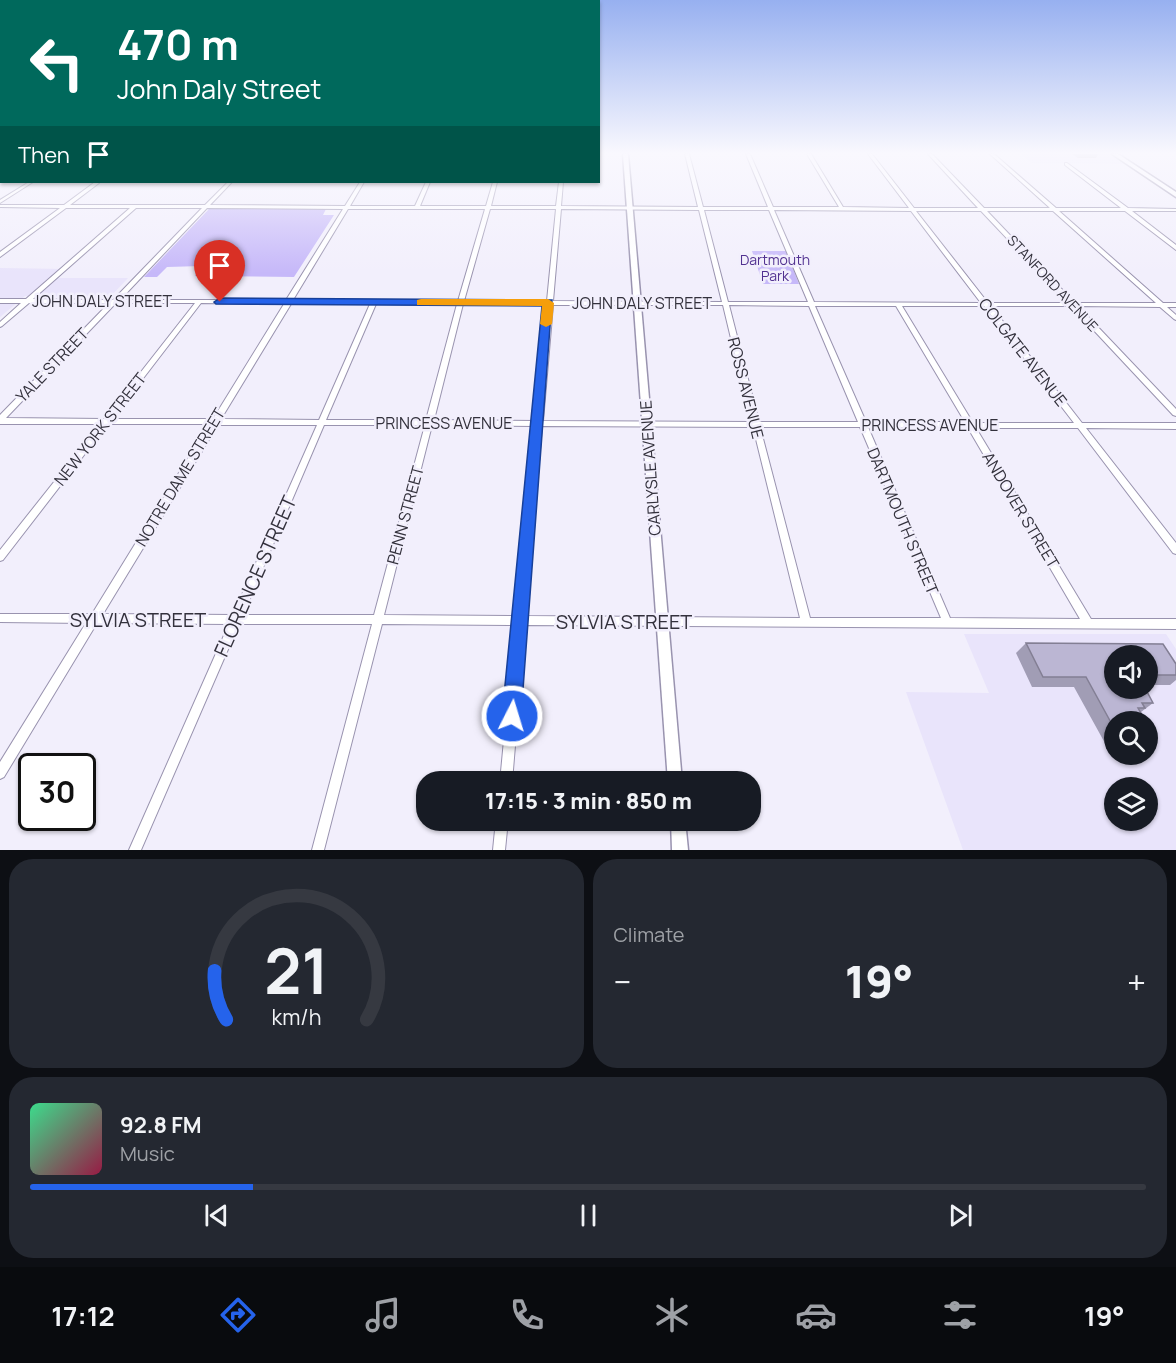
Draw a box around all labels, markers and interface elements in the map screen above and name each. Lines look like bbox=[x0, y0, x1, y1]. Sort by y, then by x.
text: 470 m bbox=[117, 15, 239, 73]
icon: left bbox=[18, 24, 96, 102]
text: John Daly Street bbox=[117, 70, 321, 107]
icon: arrive bbox=[82, 138, 115, 171]
text: Then bbox=[18, 140, 70, 170]
street label: STANFORD AVENUE bbox=[1003, 231, 1103, 335]
pin bbox=[194, 240, 245, 302]
icon: arrive bbox=[203, 249, 236, 282]
park label: Dartmouth Park bbox=[740, 250, 810, 285]
street label: JOHN DALY STREET bbox=[32, 290, 172, 312]
street label: JOHN DALY STREET bbox=[572, 292, 712, 314]
street label: COLGATE AVENUE bbox=[974, 293, 1072, 411]
street label: YALE STREET bbox=[11, 323, 93, 407]
street label: ROSS AVENUE bbox=[723, 335, 769, 441]
street label: NEW YORK STREET bbox=[49, 368, 151, 490]
street label: CARLYSLE AVENUE bbox=[634, 399, 666, 537]
street label: NOTRE DAME STREET bbox=[130, 403, 230, 550]
street label: PRINCESS AVENUE bbox=[376, 412, 512, 434]
street label: PRINCESS AVENUE bbox=[862, 414, 998, 436]
street label: DARTMOUTH STREET bbox=[862, 444, 944, 598]
street label: ANDOVER STREET bbox=[978, 448, 1065, 573]
street label: PENN STREET bbox=[381, 463, 429, 567]
street label: FLORENCE STREET bbox=[207, 491, 303, 661]
street label: SYLVIA STREET bbox=[70, 606, 206, 633]
street label: SYLVIA STREET bbox=[556, 608, 692, 635]
map controls bbox=[1104, 645, 1158, 831]
button: sound bbox=[1104, 645, 1158, 699]
position arrow bbox=[480, 684, 544, 748]
button: search bbox=[1104, 711, 1158, 765]
speed limit sign: 30 bbox=[18, 753, 96, 831]
button: layers bbox=[1104, 777, 1158, 831]
text: 17:15 · 3 min · 850 m bbox=[485, 786, 692, 816]
text: Climate bbox=[614, 921, 685, 948]
text: 21 bbox=[264, 927, 328, 1013]
text: 19° bbox=[845, 950, 913, 1012]
text: − bbox=[614, 959, 631, 1004]
text: + bbox=[1127, 959, 1146, 1004]
text: km/h bbox=[271, 1003, 321, 1032]
text: 92.8 FM bbox=[120, 1110, 202, 1140]
text: Music bbox=[120, 1140, 175, 1167]
icon: previous bbox=[200, 1199, 233, 1232]
icon: pause bbox=[572, 1199, 605, 1232]
icon: next bbox=[944, 1199, 977, 1232]
icon: directions bbox=[217, 1294, 259, 1336]
icon: music bbox=[362, 1294, 404, 1336]
icon: phone bbox=[506, 1294, 548, 1336]
icon: climate bbox=[651, 1294, 693, 1336]
icon: car bbox=[795, 1294, 837, 1336]
icon: filters bbox=[939, 1294, 981, 1336]
text: 17:12 bbox=[51, 1297, 115, 1334]
text: 19° bbox=[1084, 1297, 1125, 1334]

